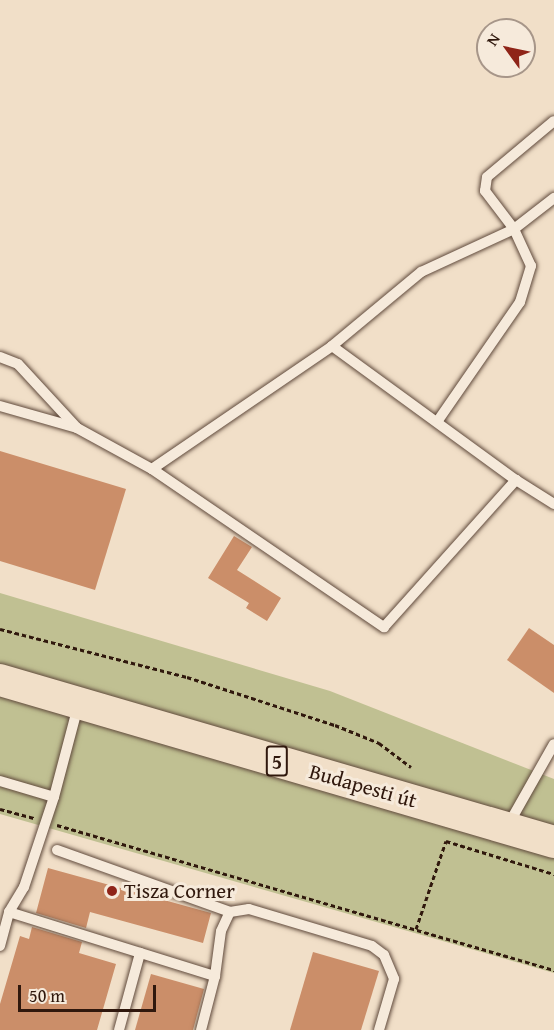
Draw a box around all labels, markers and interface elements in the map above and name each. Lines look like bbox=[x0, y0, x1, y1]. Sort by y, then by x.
north arrow bbox=[476, 18, 536, 78]
text: N bbox=[480, 28, 506, 50]
road number: 5 bbox=[265, 744, 289, 778]
street label: Budapesti út bbox=[306, 759, 420, 813]
place label: Tisza Corner bbox=[124, 878, 235, 904]
marker: Tisza Corner bbox=[105, 884, 119, 898]
scale bar bbox=[21, 973, 159, 1011]
text: 50 m bbox=[29, 982, 65, 1009]

